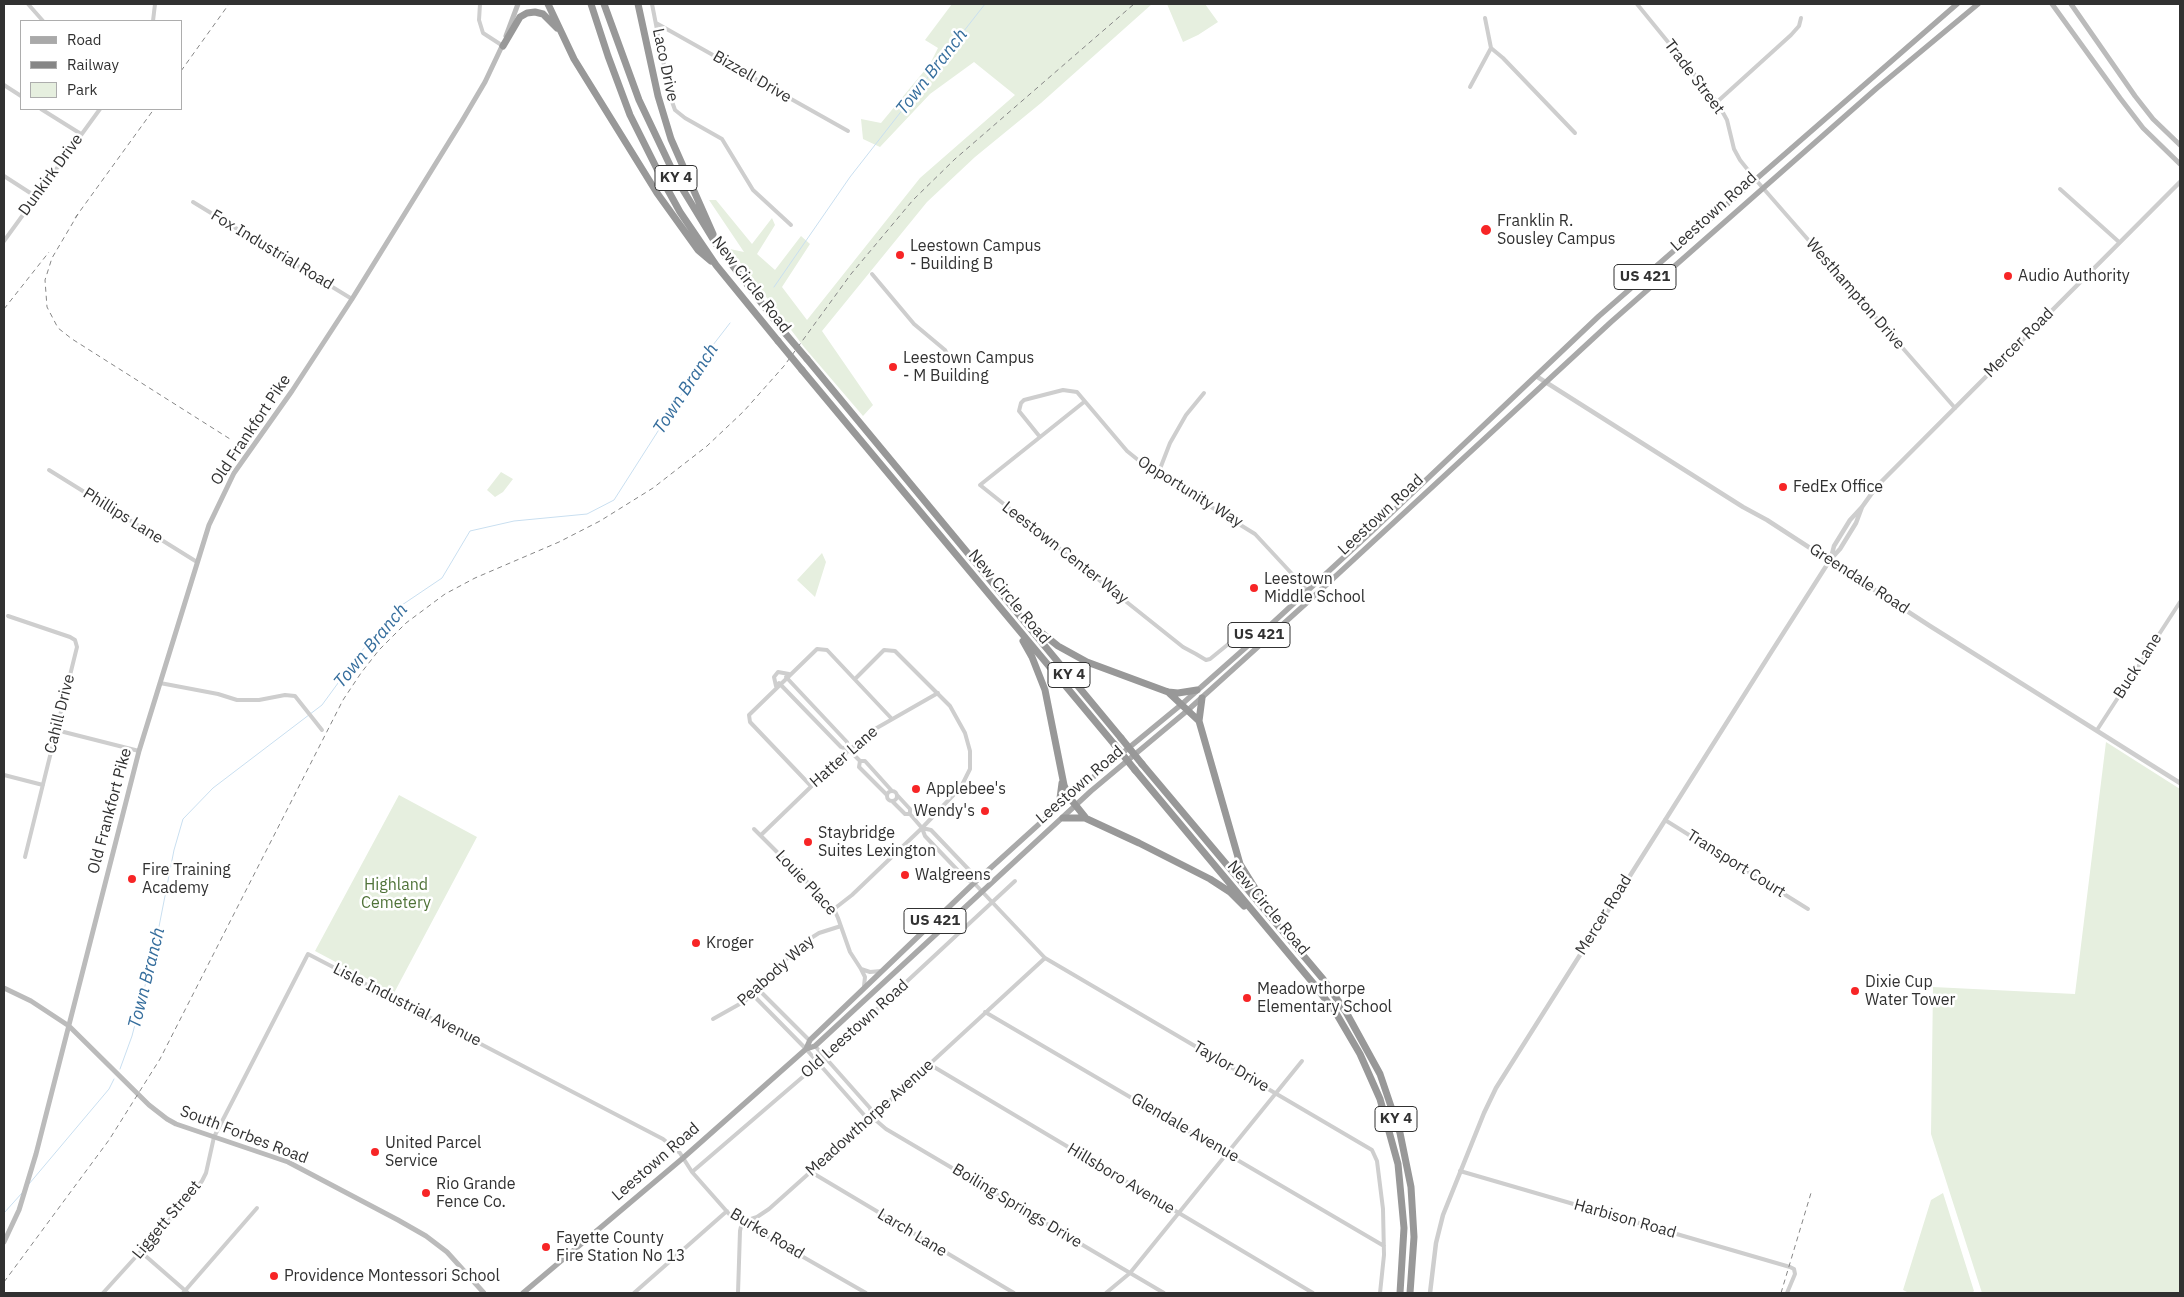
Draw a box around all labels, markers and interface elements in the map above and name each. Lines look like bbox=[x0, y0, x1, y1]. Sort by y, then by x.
legend bbox=[20, 20, 182, 110]
water label: Town Branch bbox=[892, 25, 972, 119]
street label: Laco Drive bbox=[648, 27, 682, 103]
text: Road bbox=[67, 30, 102, 49]
street label: Trade Street bbox=[1660, 36, 1728, 118]
street label: Bizzell Drive bbox=[709, 47, 795, 107]
text: Railway bbox=[67, 55, 119, 74]
text: Park bbox=[67, 80, 97, 99]
street label: Dunkirk Drive bbox=[15, 130, 87, 220]
road number: KY 4 bbox=[655, 166, 697, 190]
street label: Leestown Road bbox=[1667, 168, 1761, 256]
street label: Fox Industrial Road bbox=[207, 206, 337, 294]
place label: Franklin R. Sousley Campus bbox=[1497, 211, 1616, 249]
marker: Franklin R. Sousley Campus bbox=[1479, 223, 1493, 237]
street label: New Circle Road bbox=[707, 233, 795, 337]
street label: Westhampton Drive bbox=[1801, 234, 1909, 354]
place label: Leestown Campus - Building B bbox=[910, 236, 1041, 274]
marker: Leestown Campus - Building B bbox=[894, 249, 906, 261]
road number: US 421 bbox=[1614, 264, 1676, 290]
place label: Audio Authority bbox=[2018, 266, 2130, 286]
marker: Audio Authority bbox=[2002, 270, 2014, 282]
street label: Mercer Road bbox=[1980, 304, 2058, 382]
water label: Town Branch bbox=[649, 340, 723, 438]
place label: Leestown Campus - M Building bbox=[903, 348, 1034, 386]
marker: Leestown Campus - M Building bbox=[887, 361, 899, 373]
street label: Old Frankfort Pike bbox=[207, 371, 295, 489]
street label: Opportunity Way bbox=[1134, 452, 1246, 532]
street label: Leestown Road bbox=[1334, 471, 1428, 559]
place label: FedEx Office bbox=[1793, 477, 1883, 497]
marker: FedEx Office bbox=[1777, 481, 1789, 493]
street label: Phillips Lane bbox=[79, 484, 167, 548]
street label: Leestown Center Way bbox=[998, 498, 1132, 608]
street label: Greendale Road bbox=[1806, 540, 1912, 618]
street label: New Circle Road bbox=[964, 546, 1054, 648]
place label: Leestown Middle School bbox=[1264, 569, 1365, 607]
marker: Leestown Middle School bbox=[1248, 582, 1260, 594]
water label: Town Branch bbox=[330, 599, 412, 693]
road number: US 421 bbox=[1228, 622, 1290, 648]
street label: Buck Lane bbox=[2110, 630, 2166, 702]
road number: KY 4 bbox=[1048, 662, 1090, 688]
street label: Cahill Drive bbox=[41, 672, 79, 756]
street label: Hatter Lane bbox=[806, 722, 882, 792]
street label: Leestown Road bbox=[1032, 742, 1128, 828]
street label: Old Frankfort Pike bbox=[84, 746, 136, 876]
place label: Applebee's bbox=[926, 779, 1006, 799]
marker: Applebee's bbox=[910, 783, 922, 795]
place label: Wendy's bbox=[914, 801, 975, 821]
marker: Wendy's bbox=[979, 805, 991, 817]
place label: Staybridge Suites Lexington bbox=[818, 823, 936, 861]
street label: Transport Court bbox=[1683, 826, 1789, 902]
marker: Staybridge Suites Lexington bbox=[802, 836, 814, 848]
street label: Louie Place bbox=[771, 847, 841, 919]
street label: New Circle Road bbox=[1223, 857, 1313, 959]
place label: Fire Training Academy bbox=[142, 860, 231, 898]
place label: Walgreens bbox=[915, 865, 991, 885]
marker: Walgreens bbox=[899, 869, 911, 881]
street label: Mercer Road bbox=[1572, 871, 1636, 959]
marker: Fire Training Academy bbox=[126, 873, 138, 885]
park label: Highland Cemetery bbox=[361, 875, 431, 913]
road number: US 421 bbox=[904, 908, 966, 934]
water label: Town Branch bbox=[124, 925, 170, 1031]
street label: Peabody Way bbox=[734, 932, 818, 1010]
place label: Kroger bbox=[706, 933, 754, 953]
marker: Kroger bbox=[690, 937, 702, 949]
street label: Lisle Industrial Avenue bbox=[330, 959, 484, 1051]
place label: Dixie Cup Water Tower bbox=[1865, 972, 1955, 1010]
street label: Old Leestown Road bbox=[797, 976, 913, 1082]
place label: Meadowthorpe Elementary School bbox=[1257, 979, 1392, 1017]
marker: Dixie Cup Water Tower bbox=[1849, 985, 1861, 997]
marker: Meadowthorpe Elementary School bbox=[1241, 992, 1253, 1004]
street label: Taylor Drive bbox=[1190, 1038, 1272, 1096]
street label: Meadowthorpe Avenue bbox=[802, 1055, 938, 1181]
street label: Glendale Avenue bbox=[1128, 1089, 1242, 1167]
street label: South Forbes Road bbox=[177, 1102, 311, 1168]
road number: KY 4 bbox=[1375, 1106, 1417, 1132]
street label: Leestown Road bbox=[608, 1119, 704, 1205]
place label: United Parcel Service bbox=[385, 1133, 481, 1171]
street label: Hillsboro Avenue bbox=[1064, 1139, 1178, 1219]
marker: United Parcel Service bbox=[369, 1146, 381, 1158]
street label: Boiling Springs Drive bbox=[949, 1160, 1085, 1252]
place label: Rio Grande Fence Co. bbox=[436, 1174, 516, 1212]
street label: Liggett Street bbox=[129, 1177, 205, 1263]
marker: Rio Grande Fence Co. bbox=[420, 1187, 432, 1199]
street label: Harbison Road bbox=[1572, 1195, 1678, 1243]
street label: Burke Road bbox=[727, 1204, 807, 1264]
street label: Larch Lane bbox=[874, 1205, 950, 1261]
place label: Fayette County Fire Station No 13 bbox=[556, 1228, 685, 1266]
marker: Fayette County Fire Station No 13 bbox=[540, 1241, 552, 1253]
place label: Providence Montessori School bbox=[284, 1266, 500, 1286]
marker: Providence Montessori School bbox=[268, 1270, 280, 1282]

